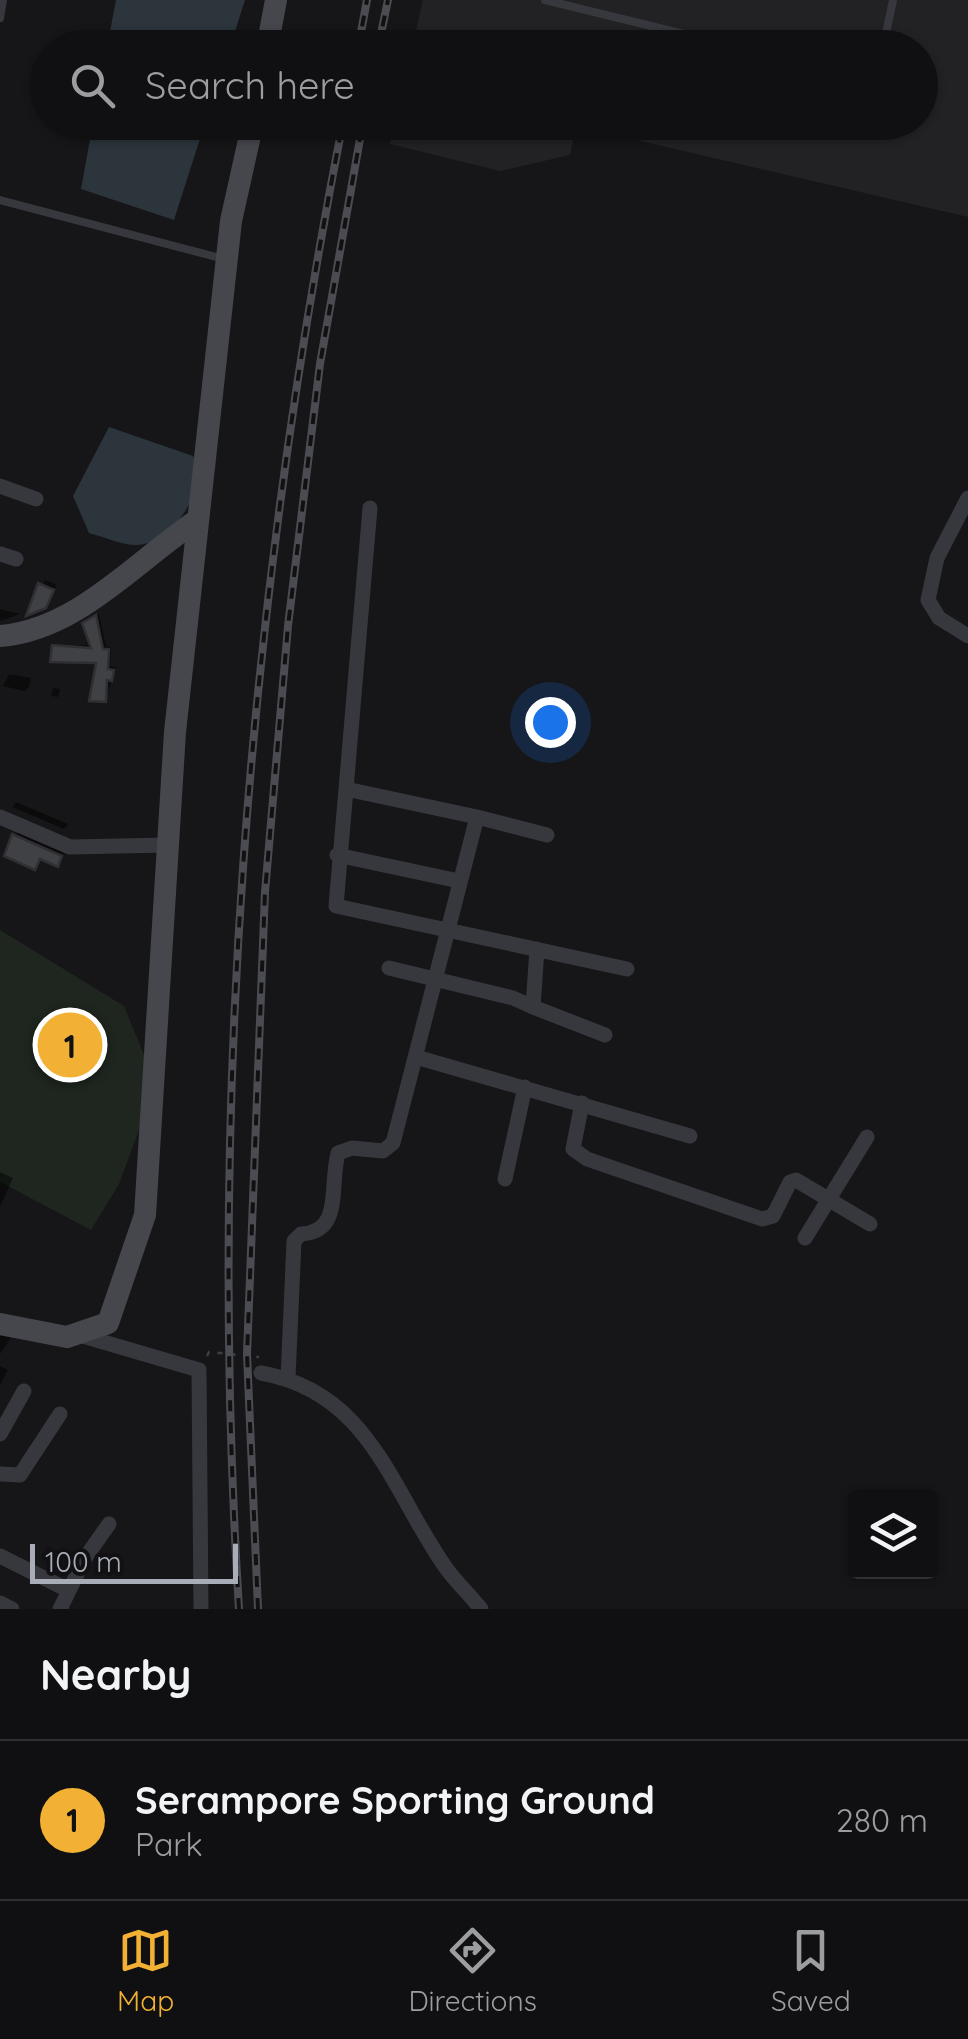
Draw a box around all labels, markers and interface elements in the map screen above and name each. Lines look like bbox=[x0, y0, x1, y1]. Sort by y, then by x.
search box bbox=[30, 30, 938, 140]
icon: search bbox=[65, 58, 120, 113]
text: Search here bbox=[145, 61, 355, 109]
your location bbox=[525, 697, 576, 748]
pin: 1 bbox=[38, 1008, 102, 1082]
map controls bbox=[848, 1489, 938, 1579]
button: layers bbox=[848, 1489, 938, 1579]
scale bar bbox=[30, 1539, 238, 1584]
text: 100 m bbox=[45, 1544, 122, 1579]
text: Nearby bbox=[40, 1648, 191, 1701]
text: Serampore Sporting Ground bbox=[135, 1776, 655, 1824]
text: 1 bbox=[66, 1800, 79, 1840]
text: 280 m bbox=[836, 1800, 928, 1840]
text: Park bbox=[135, 1824, 203, 1864]
tab: Map bbox=[117, 1923, 174, 2018]
tab: Directions bbox=[408, 1923, 537, 2018]
tab: Saved bbox=[771, 1923, 851, 2018]

